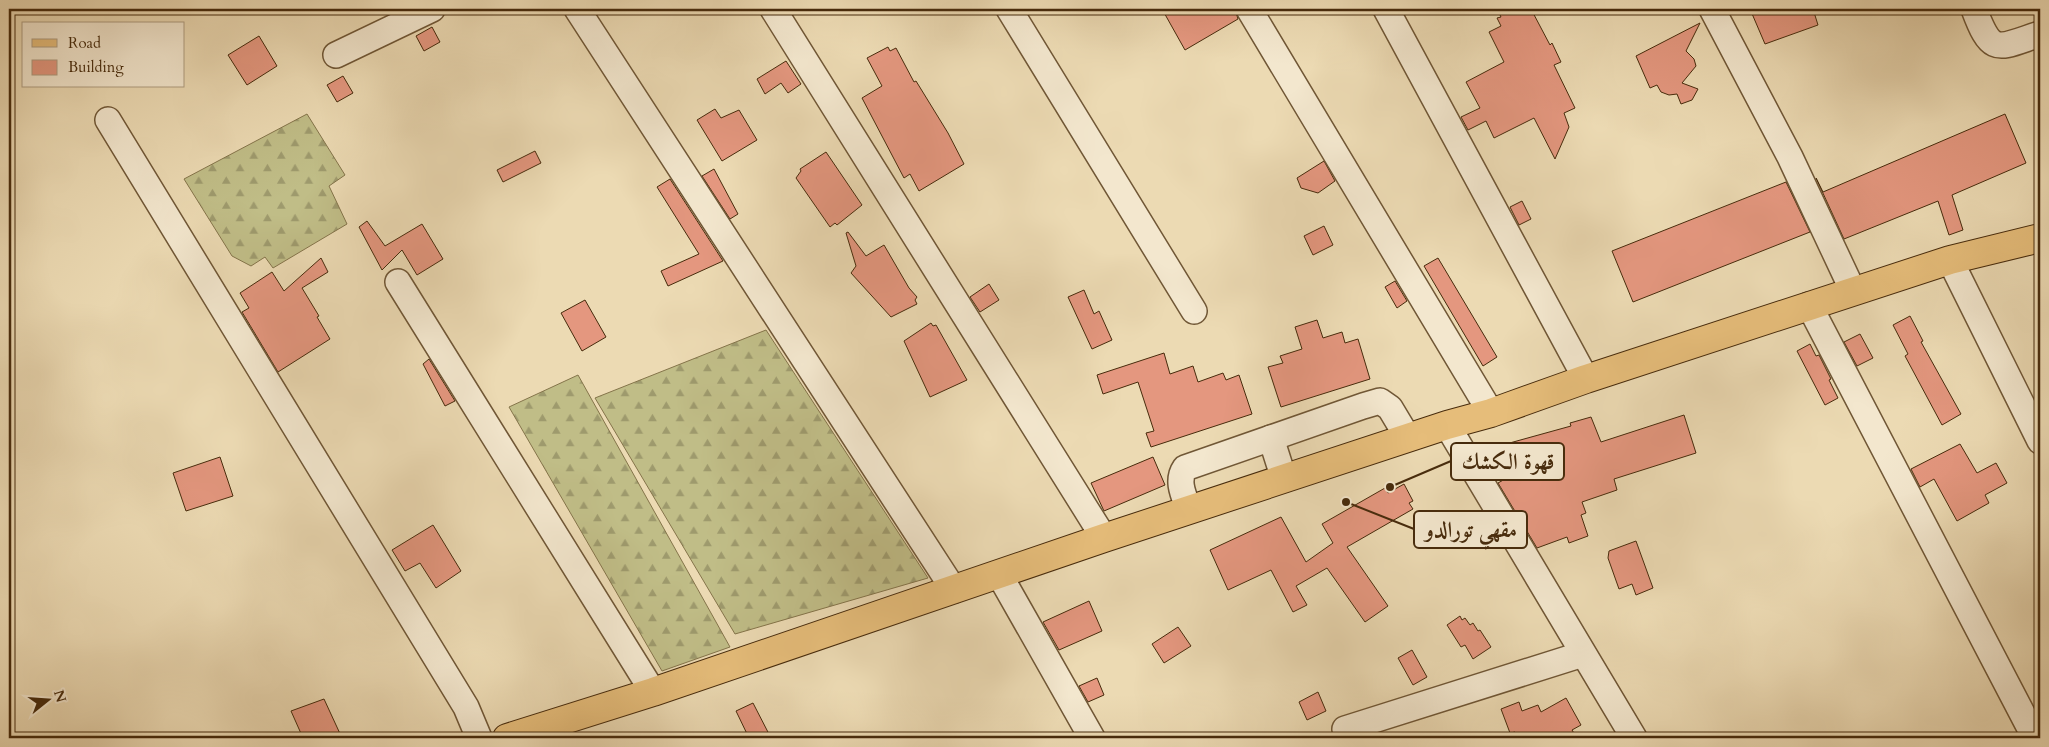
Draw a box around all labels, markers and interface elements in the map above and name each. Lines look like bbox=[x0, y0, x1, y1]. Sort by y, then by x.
legend bbox=[22, 22, 185, 88]
text: Road bbox=[68, 33, 101, 53]
text: Building bbox=[68, 57, 124, 77]
callout: قهوة الكشك bbox=[1451, 443, 1564, 480]
text: قهوة الكشك bbox=[1462, 447, 1554, 477]
callout: مقهي تورالدو bbox=[1414, 511, 1527, 548]
text: مقهي تورالدو bbox=[1423, 515, 1517, 550]
north arrow bbox=[22, 674, 72, 724]
text: N bbox=[49, 688, 71, 705]

